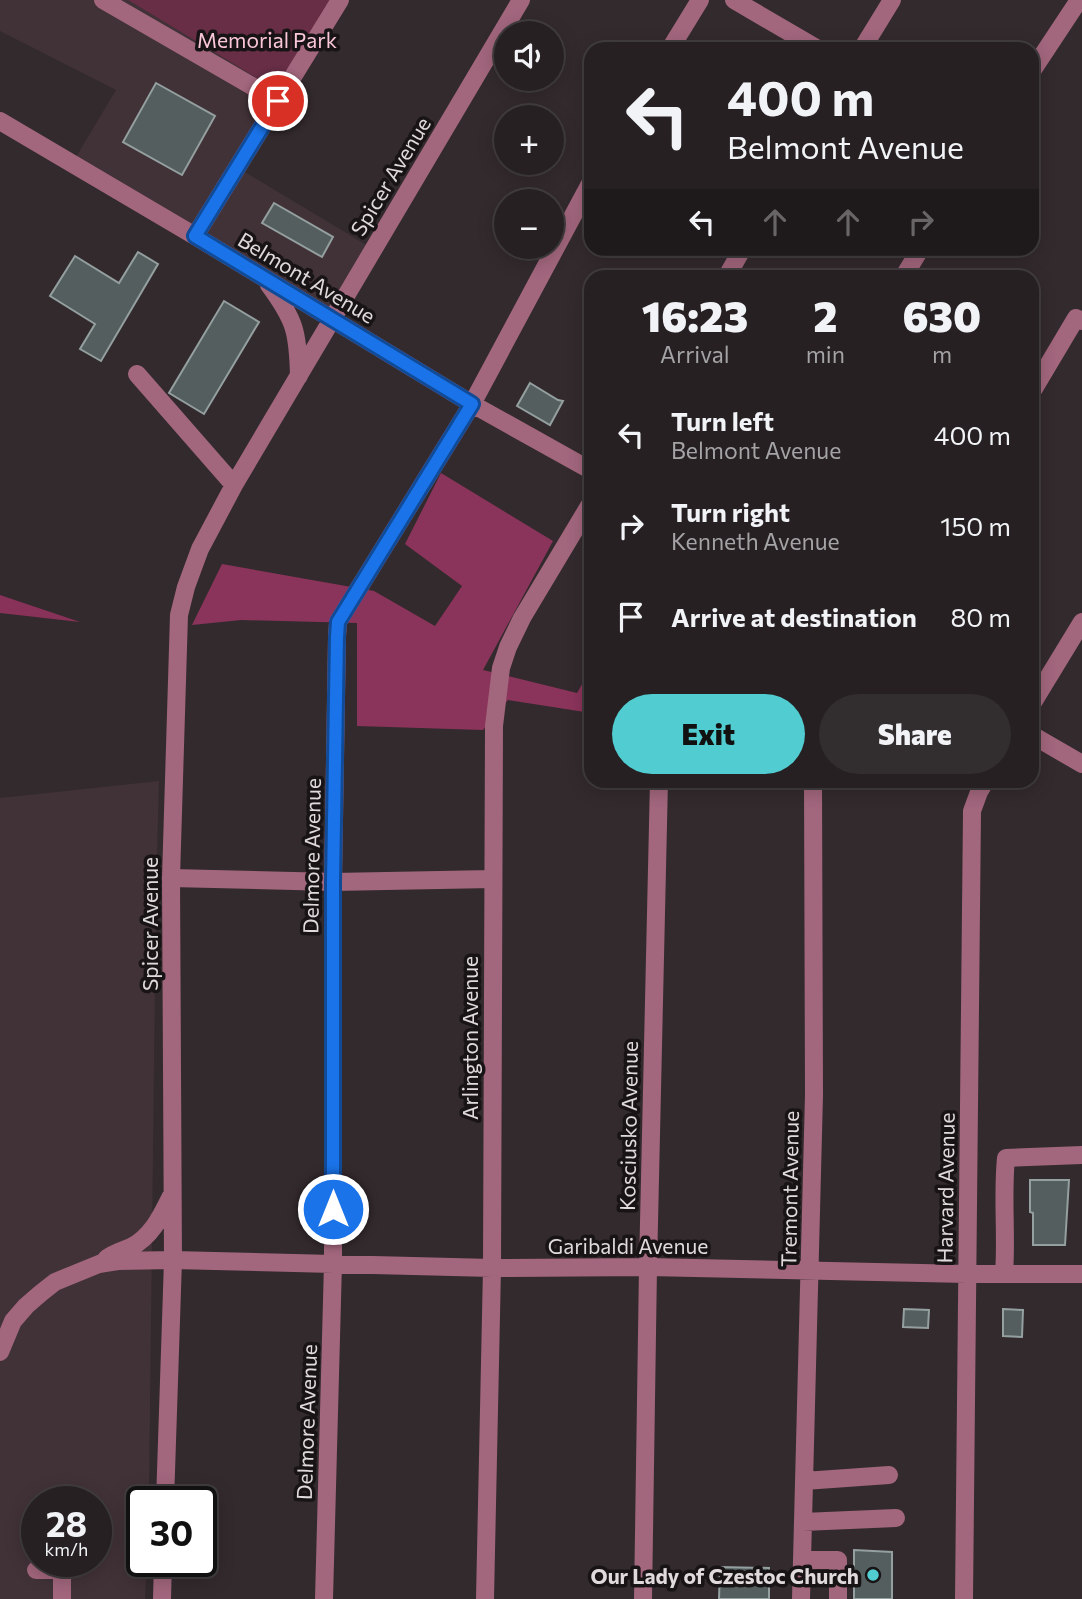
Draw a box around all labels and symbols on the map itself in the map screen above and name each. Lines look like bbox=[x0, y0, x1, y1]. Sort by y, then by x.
park label: Memorial Park bbox=[197, 27, 337, 52]
pin bbox=[248, 71, 308, 131]
street label: Spicer Avenue bbox=[345, 112, 435, 240]
street label: Belmont Avenue bbox=[234, 226, 380, 328]
street label: Delmore Avenue bbox=[297, 778, 325, 934]
street label: Spicer Avenue bbox=[137, 857, 162, 991]
street label: Arlington Avenue bbox=[457, 956, 482, 1120]
street label: Kosciusko Avenue bbox=[614, 1041, 642, 1211]
street label: Tremont Avenue bbox=[775, 1111, 803, 1267]
street label: Harvard Avenue bbox=[931, 1112, 959, 1264]
position arrow bbox=[296, 1172, 370, 1246]
street label: Garibaldi Avenue bbox=[548, 1233, 708, 1258]
street label: Delmore Avenue bbox=[291, 1344, 321, 1500]
speed limit sign: 30 bbox=[126, 1486, 217, 1577]
place label: Our Lady of Czestoc Church bbox=[591, 1563, 859, 1588]
marker: Our Lady of Czestoc Church bbox=[865, 1567, 881, 1583]

